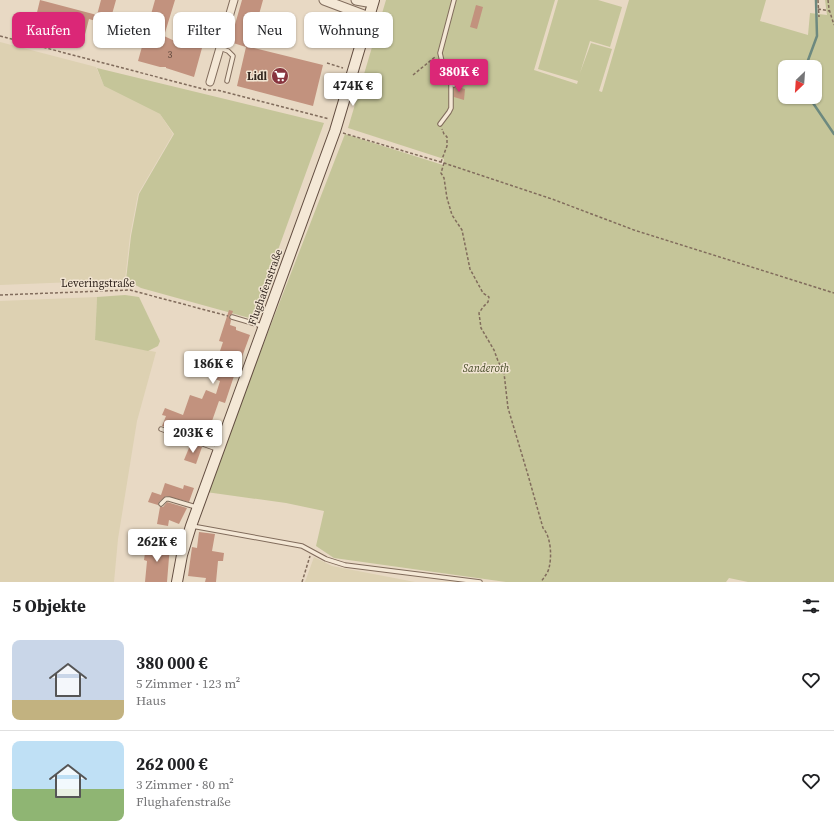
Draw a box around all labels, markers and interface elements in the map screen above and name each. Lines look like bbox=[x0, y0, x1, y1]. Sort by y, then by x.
chip: Kaufen bbox=[12, 12, 85, 48]
chip: Mieten bbox=[93, 12, 165, 48]
chip: Filter bbox=[173, 12, 235, 48]
chip: Neu bbox=[243, 12, 296, 48]
chip: Wohnung bbox=[304, 12, 393, 48]
house number: 3 bbox=[168, 49, 173, 61]
pin: 380K € bbox=[426, 59, 492, 93]
north arrow bbox=[778, 60, 822, 104]
map controls bbox=[778, 60, 822, 104]
text: 380K € bbox=[439, 63, 479, 80]
supermarket icon: Lidl bbox=[270, 66, 290, 86]
place label: Lidl bbox=[247, 69, 267, 84]
pin: 474K € bbox=[320, 73, 386, 107]
text: 474K € bbox=[333, 77, 373, 94]
street label: Flughafenstraße bbox=[245, 247, 286, 327]
street label: Leveringstraße bbox=[61, 276, 135, 291]
pin: 186K € bbox=[180, 351, 246, 385]
text: 186K € bbox=[193, 355, 233, 372]
park label: Sanderoth bbox=[463, 361, 509, 376]
pin: 203K € bbox=[160, 420, 226, 454]
text: 203K € bbox=[173, 424, 213, 441]
pin: 262K € bbox=[124, 529, 190, 563]
text: 262K € bbox=[137, 533, 177, 550]
text: 5 Objekte bbox=[12, 594, 86, 618]
icon: filters bbox=[800, 595, 822, 617]
text: 380 000 € bbox=[136, 651, 208, 675]
icon: home bbox=[44, 656, 92, 704]
icon: heart bbox=[800, 669, 822, 691]
text: 5 Zimmer · 123 m² bbox=[136, 675, 240, 692]
text: Haus bbox=[136, 692, 166, 709]
text: 262 000 € bbox=[136, 752, 208, 776]
icon: home bbox=[44, 757, 92, 805]
icon: heart bbox=[800, 770, 822, 792]
text: 3 Zimmer · 80 m² bbox=[136, 776, 234, 793]
text: Flughafenstraße bbox=[136, 793, 231, 810]

